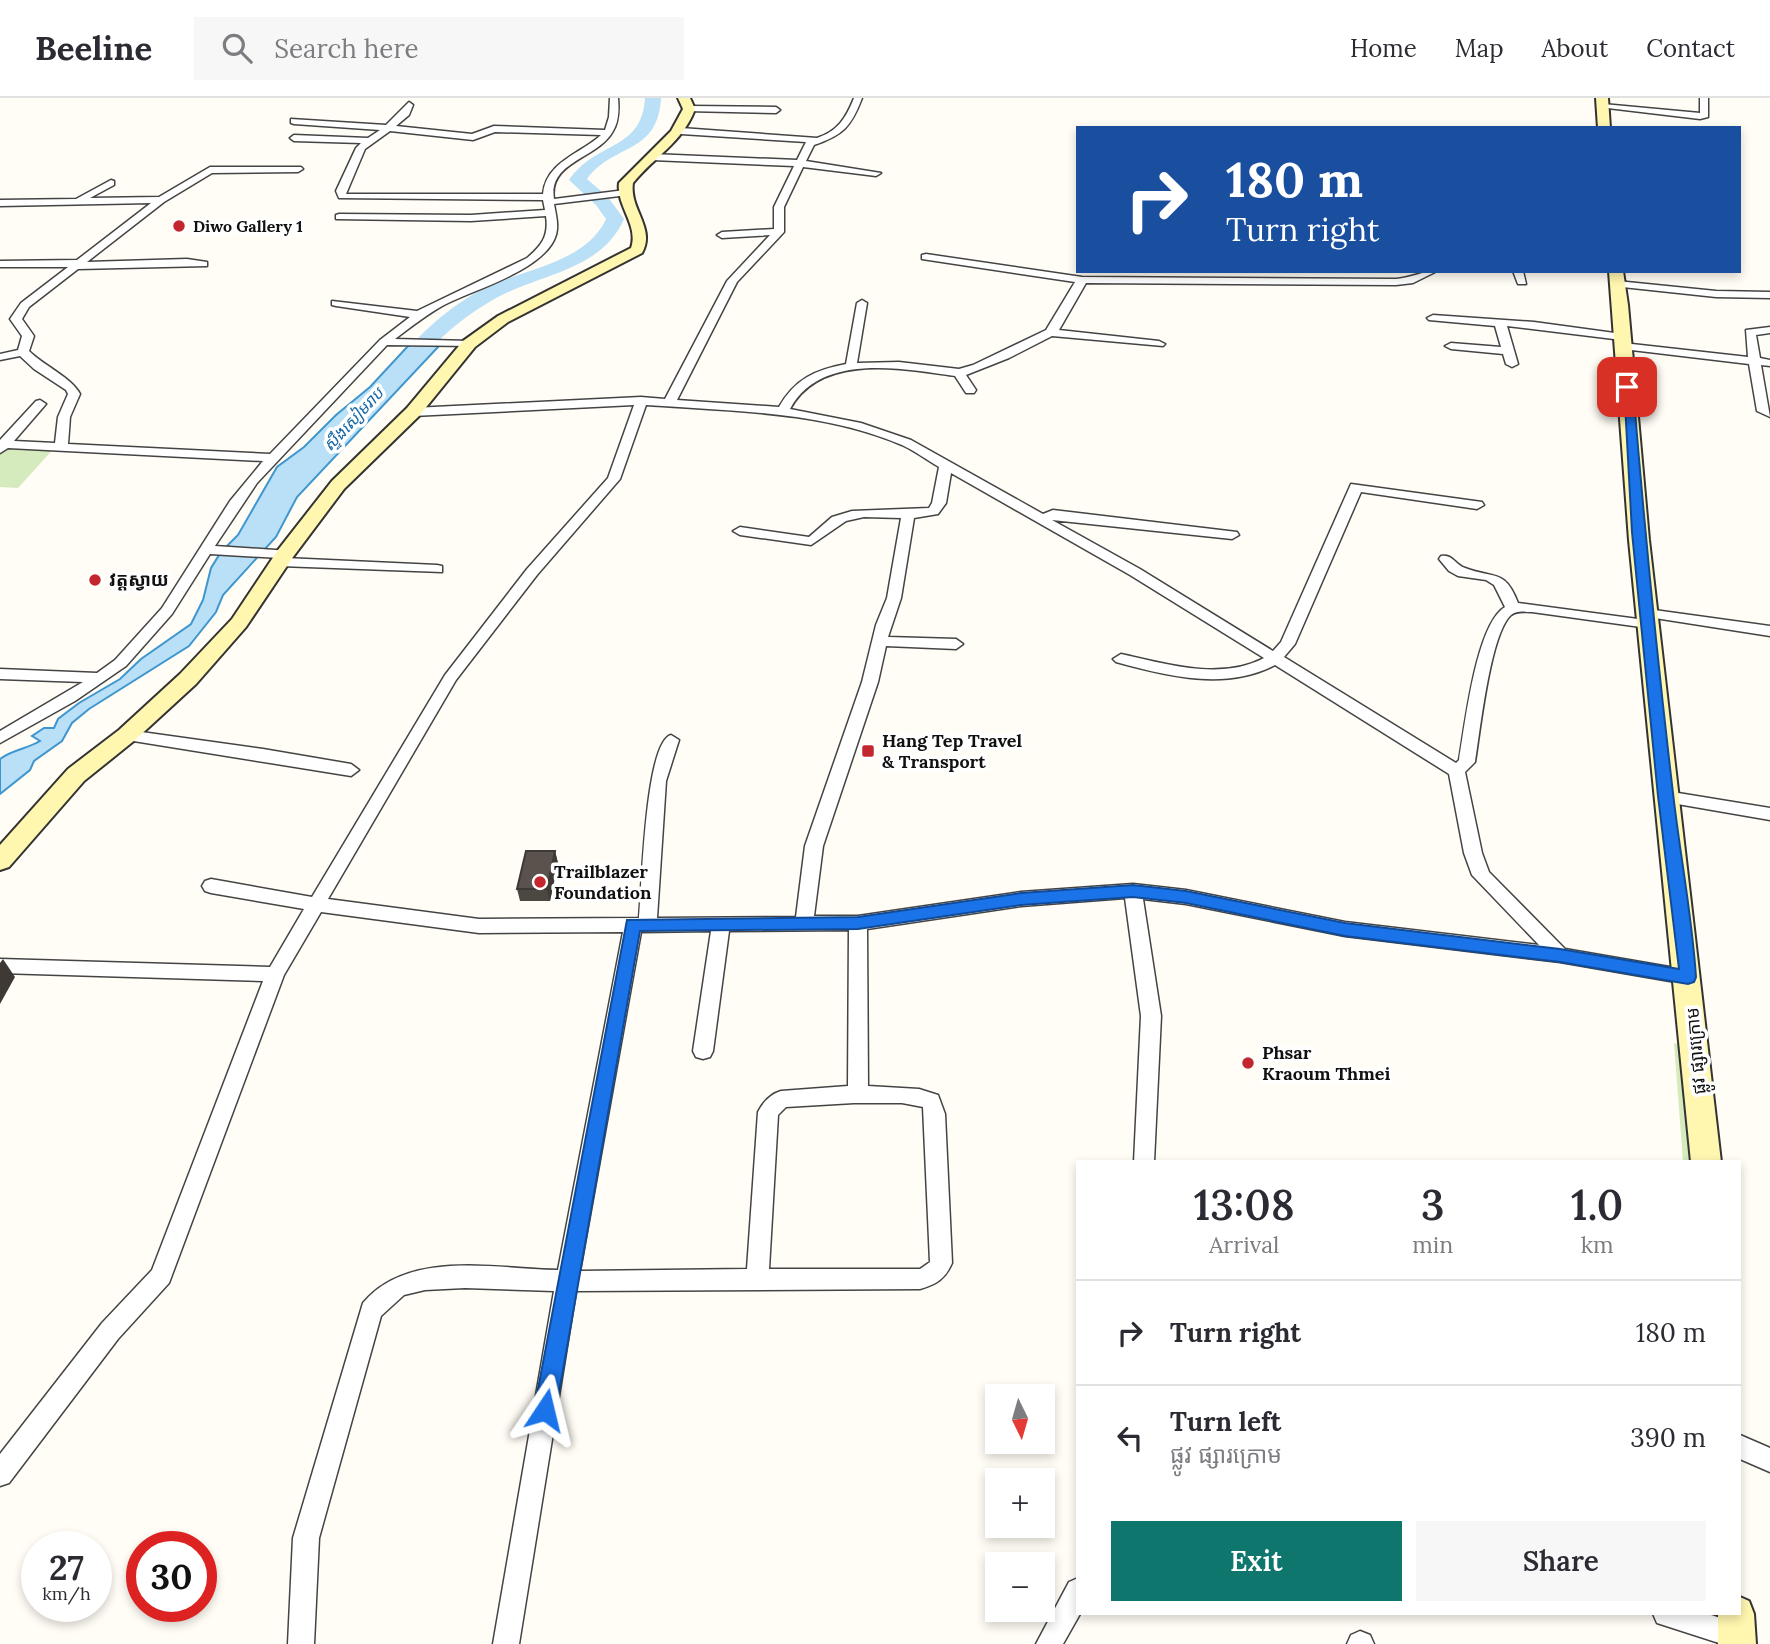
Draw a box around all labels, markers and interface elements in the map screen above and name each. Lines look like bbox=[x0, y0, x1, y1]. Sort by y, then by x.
search box bbox=[194, 17, 684, 80]
text: Beeline bbox=[35, 27, 152, 69]
icon: search bbox=[218, 29, 256, 67]
text: Search here bbox=[274, 32, 419, 65]
text: Home bbox=[1350, 33, 1417, 64]
text: Map bbox=[1455, 33, 1504, 64]
text: About bbox=[1542, 33, 1608, 64]
text: Contact bbox=[1646, 33, 1735, 64]
text: 180 m bbox=[1226, 148, 1363, 210]
icon: right bbox=[1111, 154, 1202, 245]
text: Turn right bbox=[1226, 209, 1379, 250]
place label: Diwo Gallery 1 bbox=[193, 216, 303, 236]
marker: Diwo Gallery 1 bbox=[171, 218, 187, 234]
pin bbox=[1597, 357, 1657, 417]
icon: arrive bbox=[1608, 368, 1646, 406]
water label: ស្ទឹងសៀមរាប bbox=[319, 382, 389, 455]
place label: វត្តស្វាយ bbox=[109, 568, 169, 591]
marker: វត្តស្វាយ bbox=[87, 572, 103, 588]
place label: Hang Tep Travel & Transport bbox=[882, 729, 1023, 773]
marker: Hang Tep Travel & Transport bbox=[860, 743, 876, 759]
place label: Trailblazer Foundation bbox=[554, 860, 652, 904]
marker: Trailblazer Foundation bbox=[532, 874, 548, 890]
street label: ផ្លូវ ផ្សារក្រោម bbox=[1680, 1006, 1716, 1096]
place label: Phsar Kraoum Thmei bbox=[1262, 1041, 1391, 1085]
marker: Phsar Kraoum Thmei bbox=[1240, 1055, 1256, 1071]
text: 13:08 bbox=[1194, 1178, 1295, 1232]
text: 3 bbox=[1421, 1178, 1444, 1232]
text: 1.0 bbox=[1571, 1178, 1623, 1232]
text: Arrival bbox=[1209, 1230, 1279, 1259]
text: min bbox=[1412, 1230, 1453, 1259]
text: km bbox=[1581, 1230, 1614, 1259]
icon: right bbox=[1111, 1314, 1149, 1352]
text: Turn right bbox=[1170, 1316, 1301, 1349]
text: 180 m bbox=[1636, 1316, 1706, 1349]
position arrow bbox=[508, 1373, 582, 1447]
north arrow bbox=[985, 1384, 1055, 1454]
map controls bbox=[985, 1384, 1055, 1622]
text: Turn left bbox=[1170, 1405, 1281, 1438]
icon: left bbox=[1111, 1419, 1149, 1457]
text: 390 m bbox=[1630, 1421, 1706, 1454]
text: ផ្លូវ ផ្សារក្រោម bbox=[1170, 1440, 1282, 1469]
button: + bbox=[985, 1468, 1055, 1538]
button: Exit bbox=[1111, 1521, 1402, 1601]
button: Share bbox=[1416, 1521, 1706, 1601]
speed limit sign: 30 bbox=[126, 1531, 217, 1622]
text: 27 bbox=[49, 1545, 84, 1590]
button: − bbox=[985, 1552, 1055, 1622]
text: km/h bbox=[42, 1582, 91, 1605]

